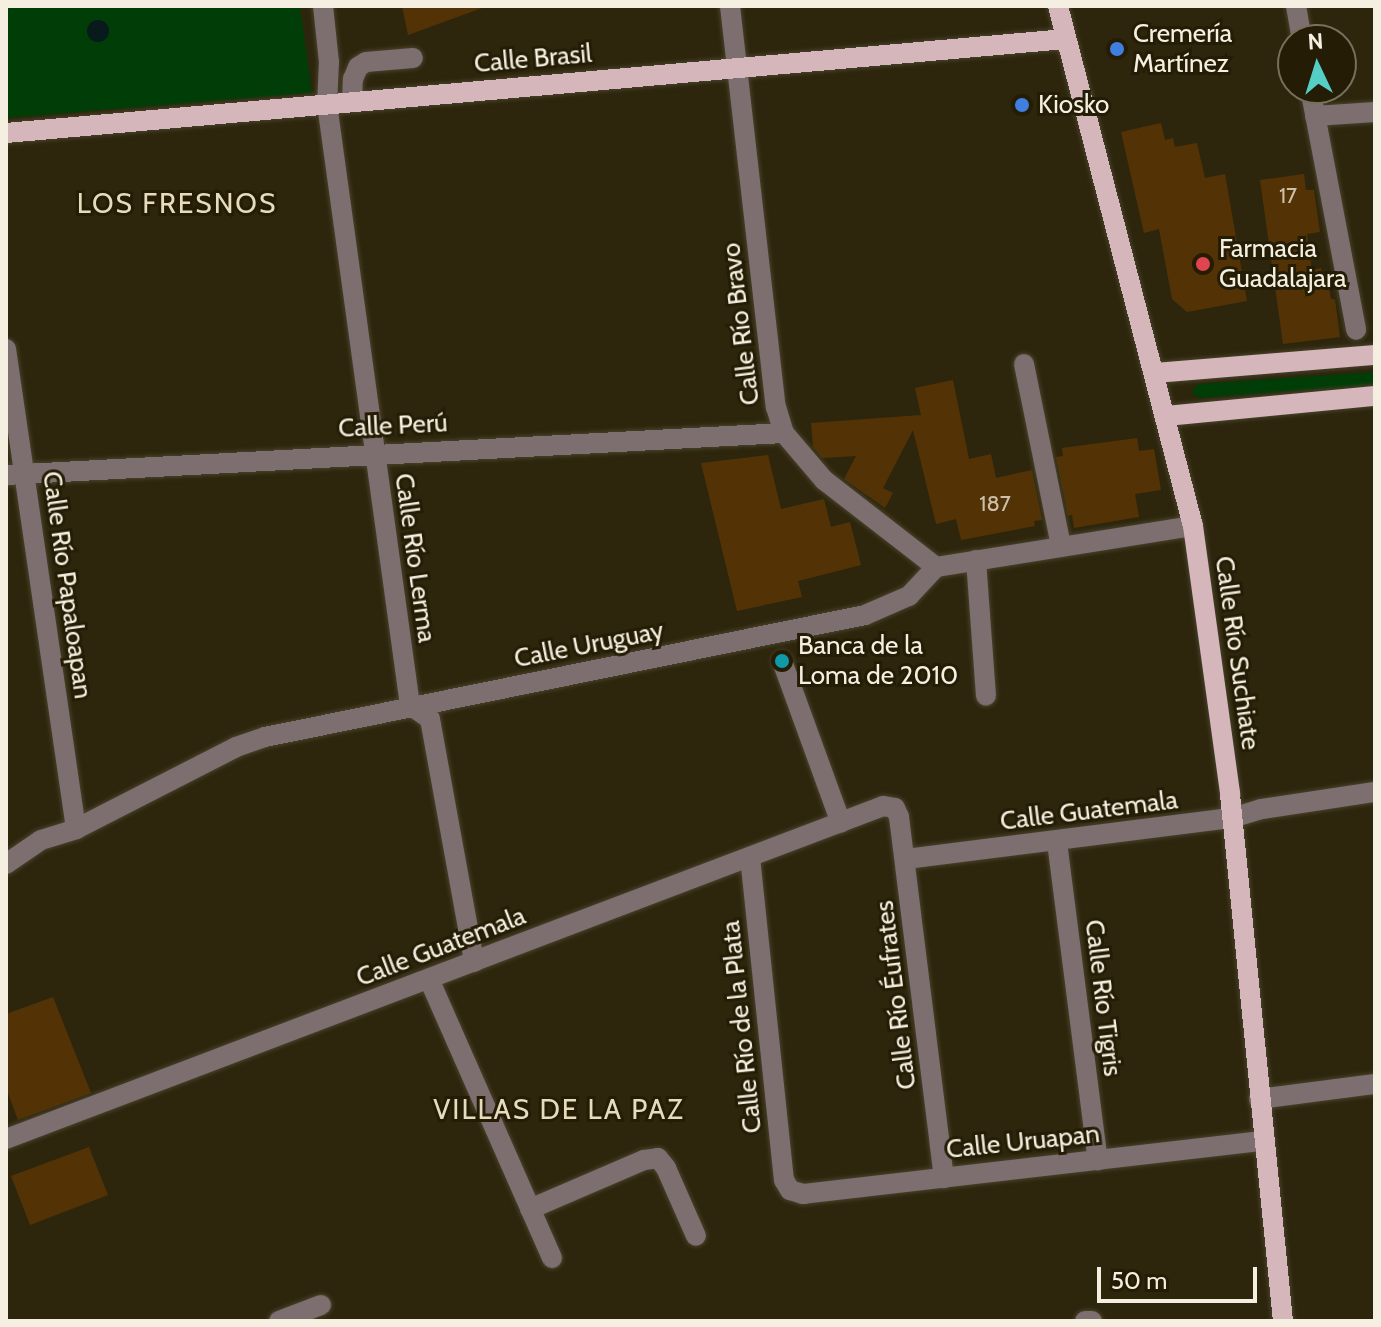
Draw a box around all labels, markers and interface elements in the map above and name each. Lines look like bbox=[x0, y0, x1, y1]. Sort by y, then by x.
place label: Cremería Martínez bbox=[1133, 18, 1232, 80]
north arrow bbox=[1277, 24, 1357, 104]
text: N bbox=[1307, 28, 1324, 56]
street label: Calle Brasil bbox=[473, 38, 593, 80]
marker: Cremería Martínez bbox=[1108, 40, 1126, 58]
place label: Kiosko bbox=[1038, 89, 1109, 121]
marker: Kiosko bbox=[1013, 96, 1031, 114]
house number: 17 bbox=[1279, 183, 1297, 209]
district label: LOS FRESNOS bbox=[77, 186, 277, 220]
place label: Farmacia Guadalajara bbox=[1219, 233, 1346, 294]
street label: Calle Río Bravo bbox=[716, 241, 766, 407]
marker: Farmacia Guadalajara bbox=[1194, 255, 1212, 273]
street label: Calle Perú bbox=[338, 408, 448, 444]
street label: Calle Río Papaloapan bbox=[36, 469, 98, 701]
street label: Calle Río Lerma bbox=[388, 471, 442, 645]
house number: 187 bbox=[979, 491, 1011, 517]
street label: Calle Río Suchiate bbox=[1208, 554, 1266, 752]
street label: Calle Uruguay bbox=[512, 615, 666, 675]
place label: Banca de la Loma de 2010 bbox=[798, 630, 958, 692]
marker: Banca de la Loma de 2010 bbox=[773, 652, 791, 670]
street label: Calle Guatemala bbox=[998, 785, 1180, 837]
street label: Calle Río Éufrates bbox=[869, 899, 923, 1091]
street label: Calle Guatemala bbox=[352, 900, 530, 994]
street label: Calle Río Tigris bbox=[1078, 918, 1128, 1078]
street label: Calle Río de la Plata bbox=[715, 919, 769, 1135]
district label: VILLAS DE LA PAZ bbox=[433, 1092, 685, 1126]
street label: Calle Uruapan bbox=[945, 1118, 1101, 1166]
scale bar bbox=[1101, 1251, 1261, 1301]
text: 50 m bbox=[1111, 1266, 1167, 1295]

